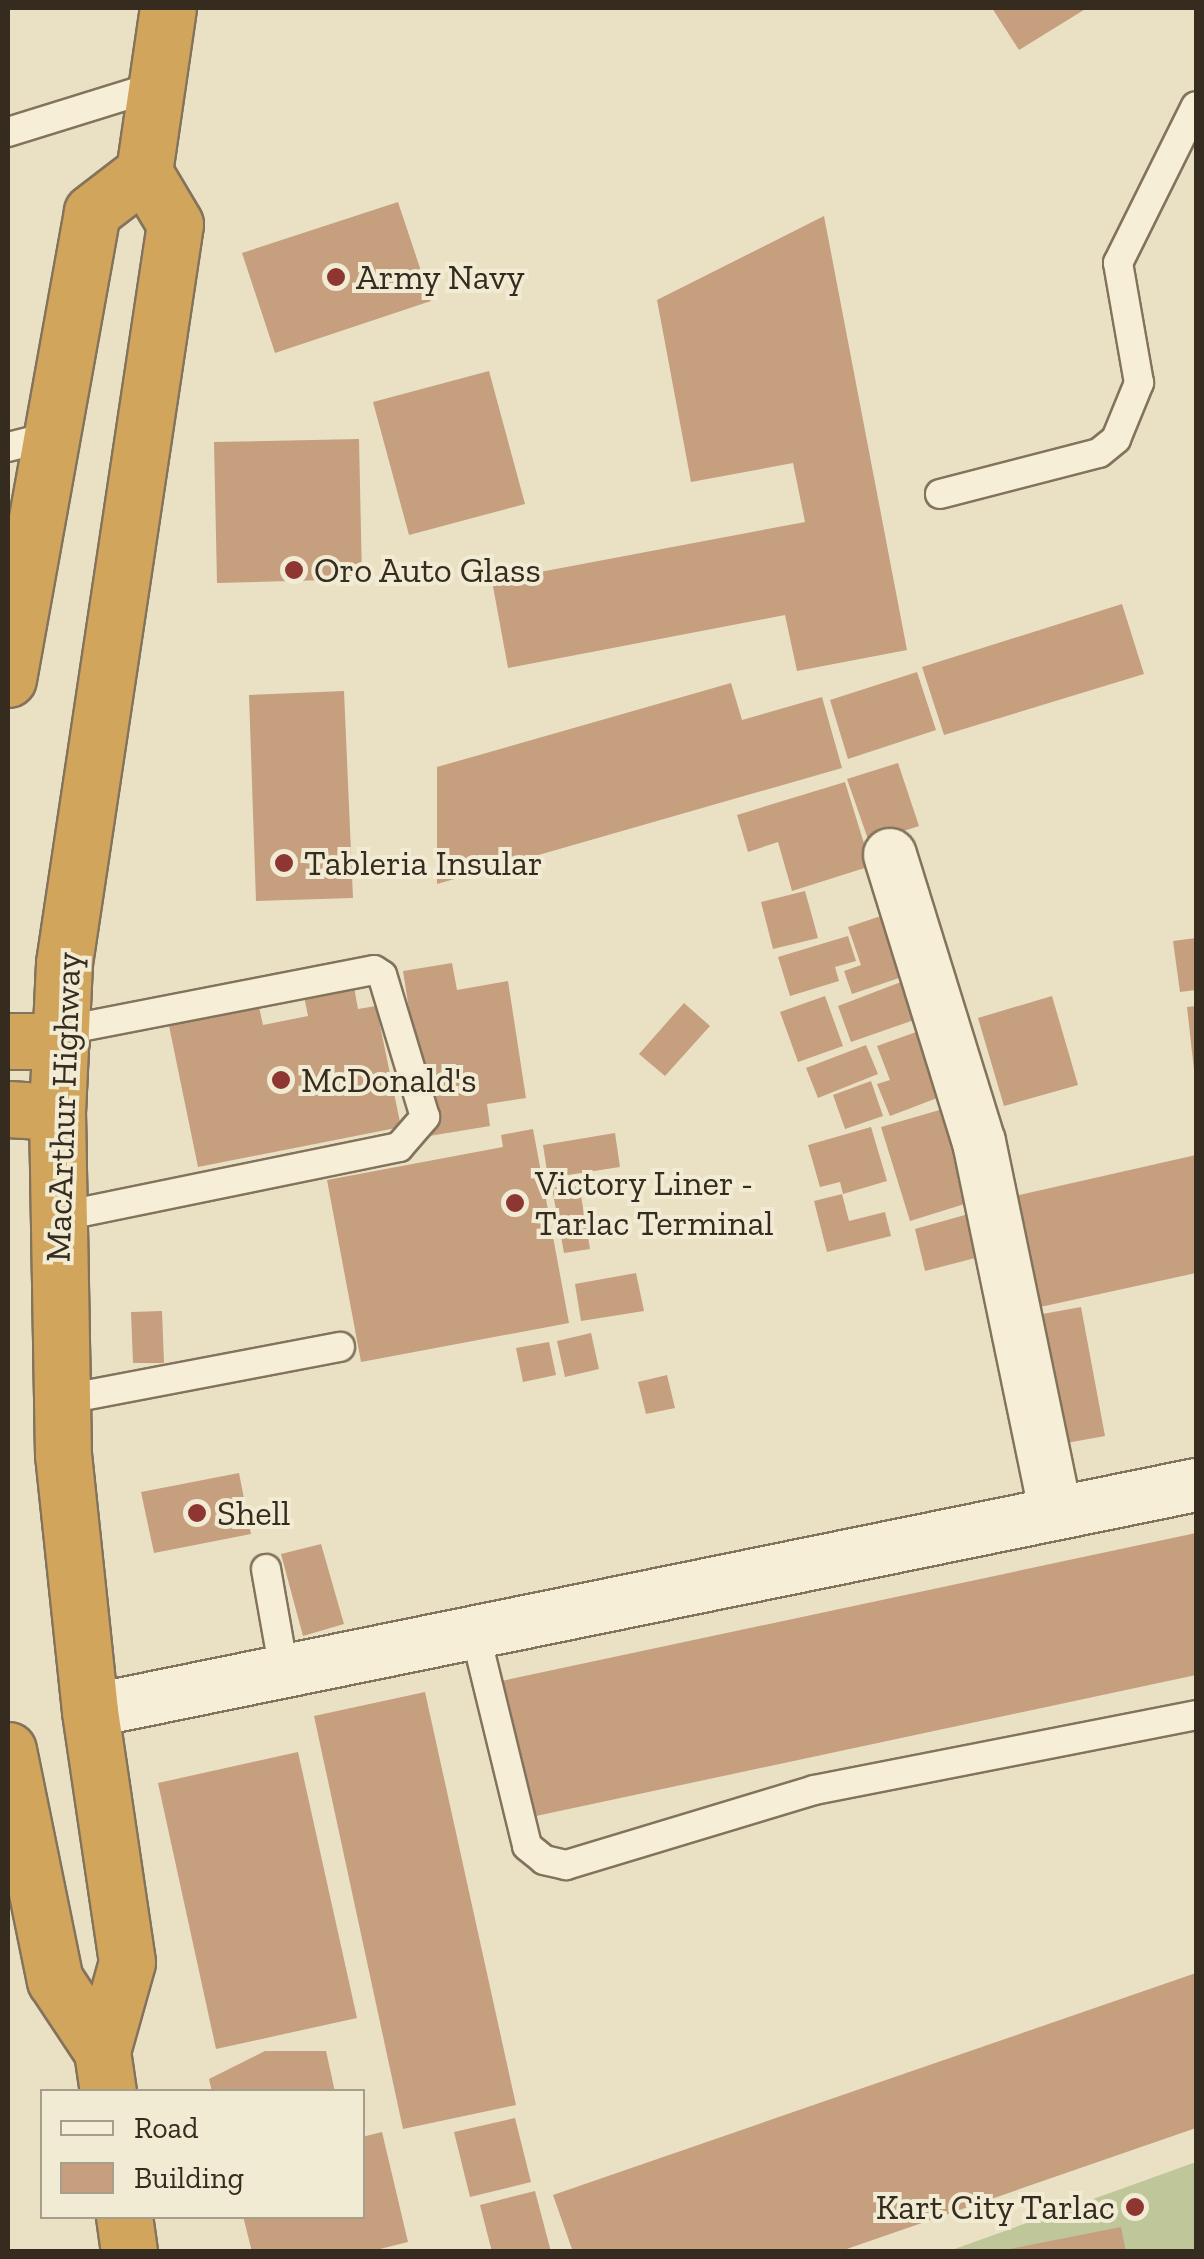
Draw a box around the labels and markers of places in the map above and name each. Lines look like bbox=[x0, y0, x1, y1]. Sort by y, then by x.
place label: Army Navy bbox=[356, 256, 525, 298]
marker: Army Navy bbox=[325, 266, 347, 288]
place label: Oro Auto Glass bbox=[314, 549, 542, 591]
marker: Oro Auto Glass bbox=[283, 559, 305, 581]
place label: Tableria Insular bbox=[304, 842, 543, 884]
marker: Tableria Insular bbox=[273, 852, 295, 874]
place label: McDonald's bbox=[301, 1059, 477, 1101]
marker: McDonald's bbox=[270, 1069, 292, 1091]
place label: Victory Liner - Tarlac Terminal bbox=[535, 1162, 774, 1244]
marker: Victory Liner - Tarlac Terminal bbox=[504, 1192, 526, 1214]
place label: Shell bbox=[217, 1492, 290, 1534]
marker: Shell bbox=[186, 1502, 208, 1524]
place label: Kart City Tarlac bbox=[874, 2186, 1115, 2228]
marker: Kart City Tarlac bbox=[1124, 2196, 1146, 2218]

